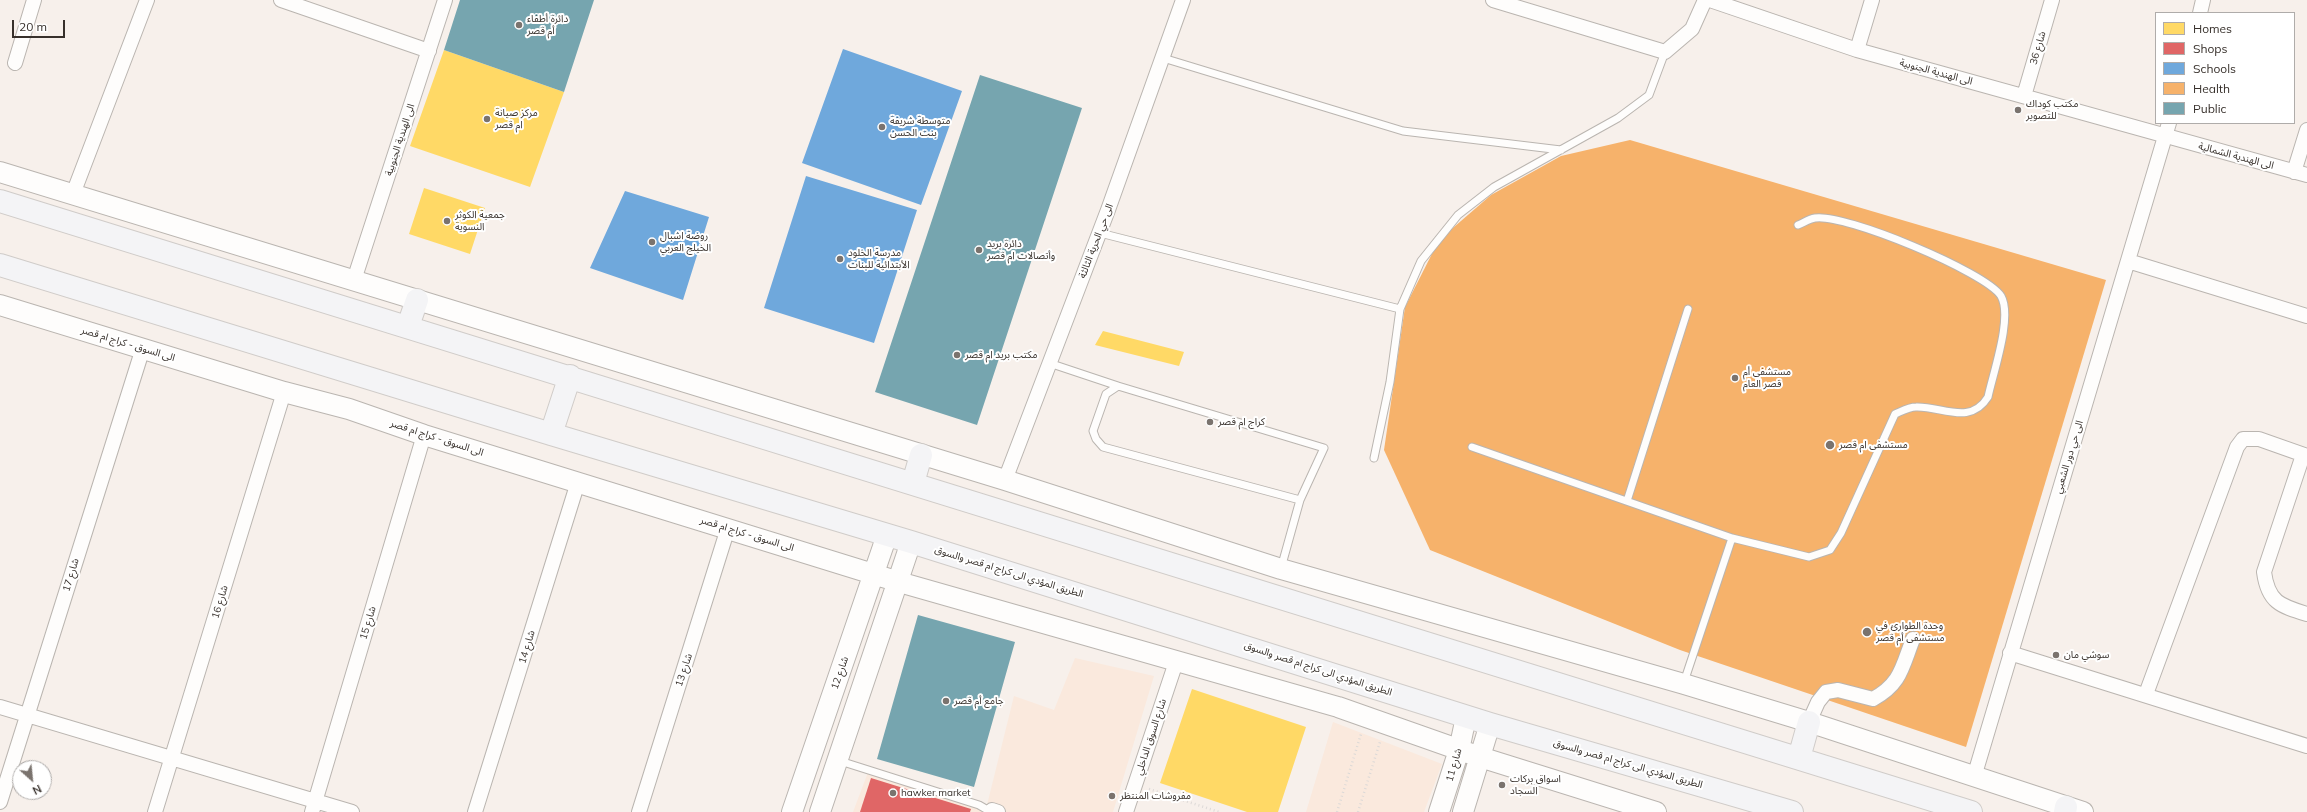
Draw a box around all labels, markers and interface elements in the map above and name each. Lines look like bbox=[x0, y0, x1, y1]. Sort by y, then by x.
scale bar bbox=[14, 12, 67, 38]
legend bbox=[2155, 12, 2295, 124]
place label: دائرة أطفاء أم قصر bbox=[527, 13, 568, 36]
text: 20 m bbox=[19, 19, 47, 34]
marker: دائرة أطفاء أم قصر bbox=[514, 20, 524, 30]
text: Homes bbox=[2193, 21, 2232, 36]
street label: شارع 36 bbox=[2028, 30, 2048, 66]
text: Shops bbox=[2193, 41, 2228, 56]
street label: الى الهندية الجنوبية bbox=[1898, 57, 1974, 87]
text: Schools bbox=[2193, 61, 2236, 76]
text: Health bbox=[2193, 81, 2230, 96]
place label: مكتب كوداك للتصوير bbox=[2026, 98, 2078, 122]
text: Public bbox=[2193, 101, 2227, 116]
street label: الى الهندية الجنوبية bbox=[383, 102, 417, 178]
marker: مكتب كوداك للتصوير bbox=[2013, 105, 2023, 115]
place label: مركز صيانة ام قصر bbox=[495, 107, 538, 130]
marker: مركز صيانة ام قصر bbox=[482, 114, 492, 124]
place label: متوسطة شريفة بنت الحسن bbox=[890, 115, 950, 138]
marker: متوسطة شريفة بنت الحسن bbox=[877, 122, 887, 132]
street label: الى الهندية الشمالية bbox=[2197, 140, 2275, 172]
street label: الى حي الحرية الثالثة bbox=[1076, 202, 1116, 280]
place label: جمعية الكوثر النسوية bbox=[455, 209, 505, 232]
marker: جمعية الكوثر النسوية bbox=[442, 216, 452, 226]
place label: روضة اشبال الخيلج العربي bbox=[660, 230, 711, 254]
marker: روضة اشبال الخيلج العربي bbox=[647, 237, 657, 247]
place label: دائرة بريد وأتصالات ام قصر bbox=[987, 238, 1055, 262]
marker: دائرة بريد وأتصالات ام قصر bbox=[974, 245, 984, 255]
place label: مدرسة الخلود الأبتدائية للبنات bbox=[848, 247, 910, 270]
marker: مدرسة الخلود الأبتدائية للبنات bbox=[835, 254, 845, 264]
street label: الى السوق - كراج ام قصر bbox=[80, 324, 176, 364]
place label: مكتب بريد ام قصر bbox=[965, 349, 1038, 361]
marker: مكتب بريد ام قصر bbox=[952, 350, 962, 360]
place label: مستشفى أم قصر العام bbox=[1743, 366, 1791, 390]
marker: مستشفى أم قصر العام bbox=[1730, 373, 1740, 383]
place label: كراج ام قصر bbox=[1218, 416, 1265, 428]
street label: الى السوق - كراج ام قصر bbox=[389, 417, 485, 459]
marker: كراج ام قصر bbox=[1205, 417, 1215, 427]
street label: الى حي دور الشعبي bbox=[2052, 419, 2086, 495]
marker: مستشفى ام قصر bbox=[1824, 439, 1836, 451]
place label: مستشفى ام قصر bbox=[1839, 439, 1908, 451]
street label: الى السوق - كراج ام قصر bbox=[699, 514, 795, 554]
street label: الطريق المؤدي الى كراج ام قصر والسوق bbox=[933, 544, 1085, 600]
street label: شارع 17 bbox=[60, 557, 82, 593]
street label: شارع 16 bbox=[209, 584, 231, 620]
street label: شارع 15 bbox=[357, 605, 379, 641]
place label: وحدة الطوارئ في مستشفى أم قصر bbox=[1876, 620, 1945, 644]
marker: وحدة الطوارئ في مستشفى أم قصر bbox=[1861, 626, 1873, 638]
street label: شارع 14 bbox=[516, 629, 538, 665]
street label: الطريق المؤدي الى كراج ام قصر والسوق bbox=[1243, 639, 1393, 699]
place label: سوشي مان bbox=[2064, 649, 2109, 661]
marker: سوشي مان bbox=[2051, 650, 2061, 660]
street label: شارع 13 bbox=[673, 652, 695, 688]
street label: شارع 12 bbox=[829, 655, 851, 691]
place label: جامع أم قصر bbox=[954, 695, 1004, 707]
marker: جامع أم قصر bbox=[941, 696, 951, 706]
street label: شارع السوق الداخلي bbox=[1133, 697, 1169, 777]
street label: الطريق المؤدي الى كراج ام قصر والسوق bbox=[1552, 737, 1704, 791]
street label: شارع 11 bbox=[1444, 747, 1464, 783]
north arrow bbox=[12, 760, 52, 800]
place label: اسواق بركات السجاد bbox=[1510, 773, 1561, 796]
marker: اسواق بركات السجاد bbox=[1497, 780, 1507, 790]
text: N bbox=[30, 782, 44, 798]
place label: hawker market bbox=[901, 787, 971, 799]
marker: hawker market bbox=[888, 788, 898, 798]
place label: مفروشات المنتظر bbox=[1120, 790, 1191, 802]
marker: مفروشات المنتظر bbox=[1107, 791, 1117, 801]

